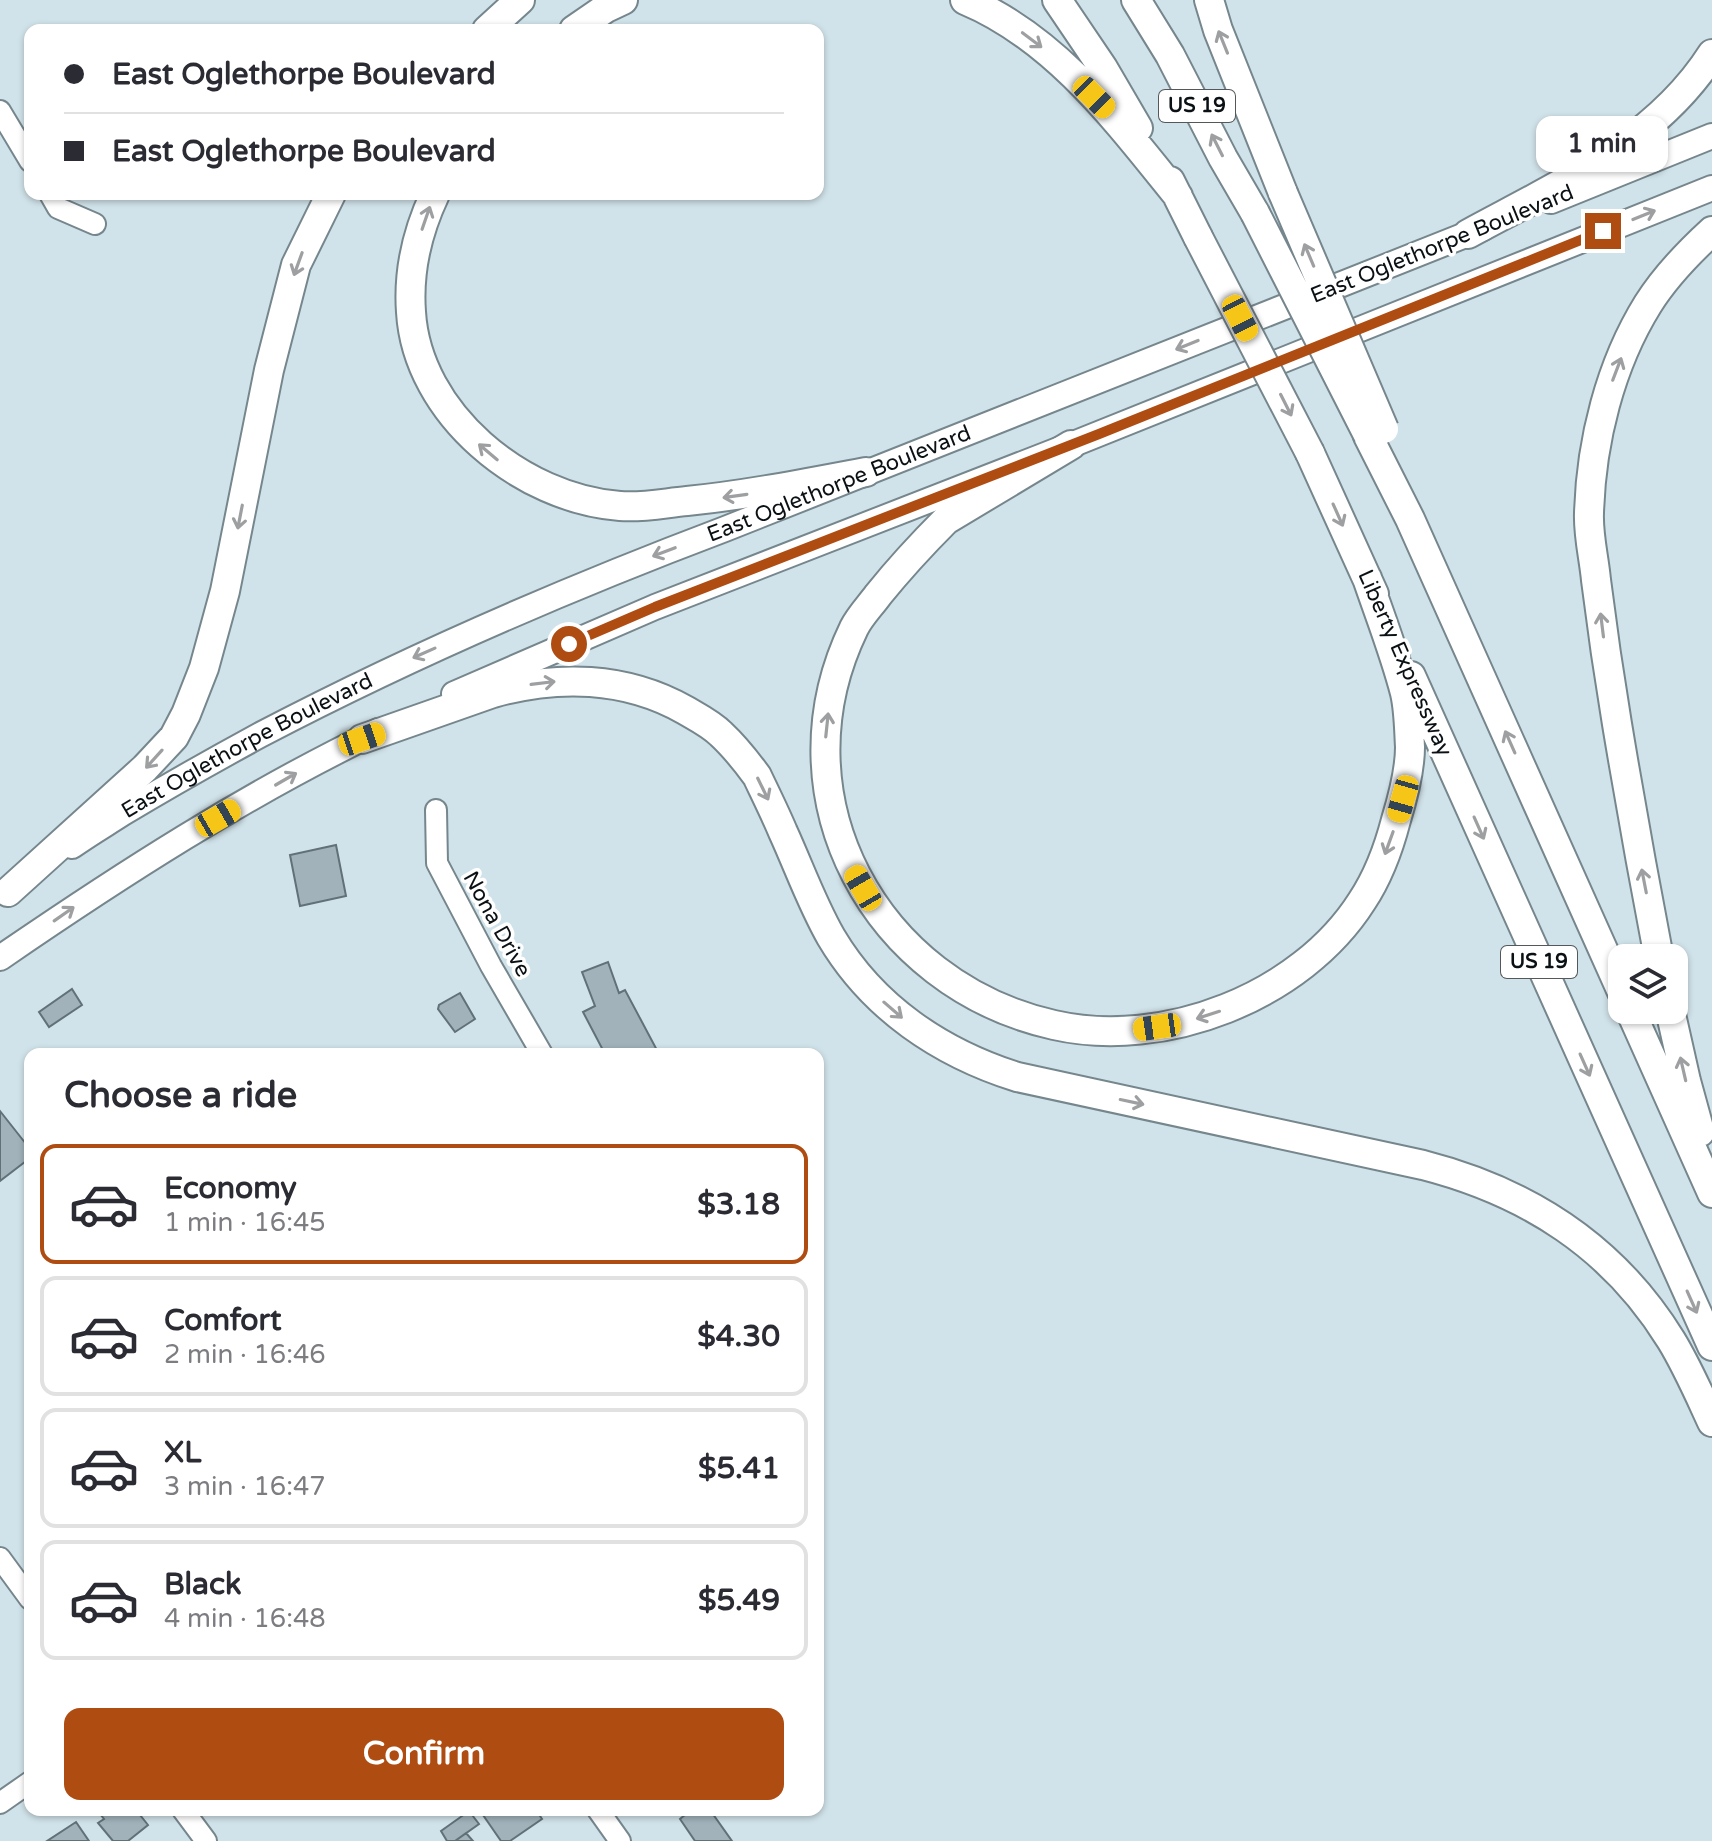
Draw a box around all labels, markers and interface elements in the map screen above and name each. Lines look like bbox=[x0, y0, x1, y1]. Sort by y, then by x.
one-way arrow bbox=[1215, 30, 1229, 55]
one-way arrow bbox=[1020, 31, 1042, 48]
text: East Oglethorpe Boulevard bbox=[112, 56, 496, 93]
car bbox=[1069, 72, 1119, 122]
road number: US 19 bbox=[1159, 90, 1235, 122]
callout: 1 min bbox=[1537, 115, 1669, 171]
text: 1 min bbox=[1567, 128, 1637, 159]
text: East Oglethorpe Boulevard bbox=[112, 133, 496, 170]
one-way arrow bbox=[1208, 134, 1224, 157]
street label: East Oglethorpe Boulevard bbox=[1307, 179, 1577, 309]
one-way arrow bbox=[419, 205, 434, 230]
one-way arrow bbox=[1631, 207, 1656, 221]
route end bbox=[1585, 213, 1621, 249]
one-way arrow bbox=[1301, 243, 1316, 268]
one-way arrow bbox=[290, 251, 304, 276]
car bbox=[1218, 291, 1262, 345]
one-way arrow bbox=[1175, 339, 1200, 353]
one-way arrow bbox=[1611, 357, 1625, 382]
one-way arrow bbox=[1278, 393, 1294, 417]
street label: East Oglethorpe Boulevard bbox=[703, 420, 975, 548]
one-way arrow bbox=[479, 443, 499, 461]
one-way arrow bbox=[722, 488, 748, 503]
one-way arrow bbox=[1332, 502, 1347, 527]
one-way arrow bbox=[232, 504, 247, 530]
one-way arrow bbox=[652, 546, 677, 560]
street label: Liberty Expressway bbox=[1352, 566, 1458, 760]
one-way arrow bbox=[1594, 613, 1609, 638]
route start bbox=[551, 626, 587, 662]
one-way arrow bbox=[413, 646, 437, 661]
street label: East Oglethorpe Boulevard bbox=[117, 668, 377, 824]
one-way arrow bbox=[529, 675, 556, 690]
one-way arrow bbox=[819, 712, 834, 739]
car bbox=[335, 720, 389, 758]
one-way arrow bbox=[1502, 730, 1517, 754]
one-way arrow bbox=[144, 749, 163, 769]
one-way arrow bbox=[274, 771, 297, 787]
car bbox=[1385, 773, 1421, 825]
one-way arrow bbox=[756, 776, 771, 800]
car bbox=[191, 796, 245, 840]
one-way arrow bbox=[1472, 815, 1487, 839]
one-way arrow bbox=[1381, 830, 1395, 854]
car bbox=[841, 861, 885, 915]
street label: Nona Drive bbox=[457, 867, 537, 981]
one-way arrow bbox=[1636, 869, 1651, 895]
one-way arrow bbox=[53, 906, 75, 922]
map controls bbox=[1608, 944, 1688, 1024]
button: layers bbox=[1608, 944, 1688, 1024]
road number: US 19 bbox=[1501, 946, 1577, 978]
one-way arrow bbox=[883, 1001, 903, 1019]
one-way arrow bbox=[1195, 1008, 1221, 1023]
car bbox=[1132, 1012, 1182, 1042]
one-way arrow bbox=[1579, 1052, 1594, 1077]
one-way arrow bbox=[1675, 1057, 1690, 1082]
text: Choose a ride bbox=[64, 1074, 297, 1117]
one-way arrow bbox=[1119, 1095, 1145, 1110]
icon: car bbox=[68, 1168, 140, 1240]
text: Economy bbox=[164, 1170, 297, 1207]
text: $3.18 bbox=[697, 1186, 780, 1223]
text: 1 min · 16:45 bbox=[164, 1207, 326, 1238]
one-way arrow bbox=[1685, 1290, 1700, 1314]
icon: car bbox=[68, 1300, 140, 1372]
text: Comfort bbox=[164, 1302, 282, 1339]
text: $4.30 bbox=[697, 1318, 780, 1355]
text: 2 min · 16:46 bbox=[164, 1339, 326, 1370]
icon: car bbox=[68, 1432, 140, 1504]
text: XL bbox=[164, 1434, 201, 1471]
text: $5.41 bbox=[698, 1450, 780, 1487]
text: 3 min · 16:47 bbox=[164, 1471, 326, 1502]
icon: car bbox=[68, 1564, 140, 1636]
text: Black bbox=[164, 1566, 241, 1603]
text: $5.49 bbox=[698, 1582, 780, 1619]
text: 4 min · 16:48 bbox=[164, 1603, 326, 1634]
button: Confirm bbox=[64, 1708, 784, 1800]

